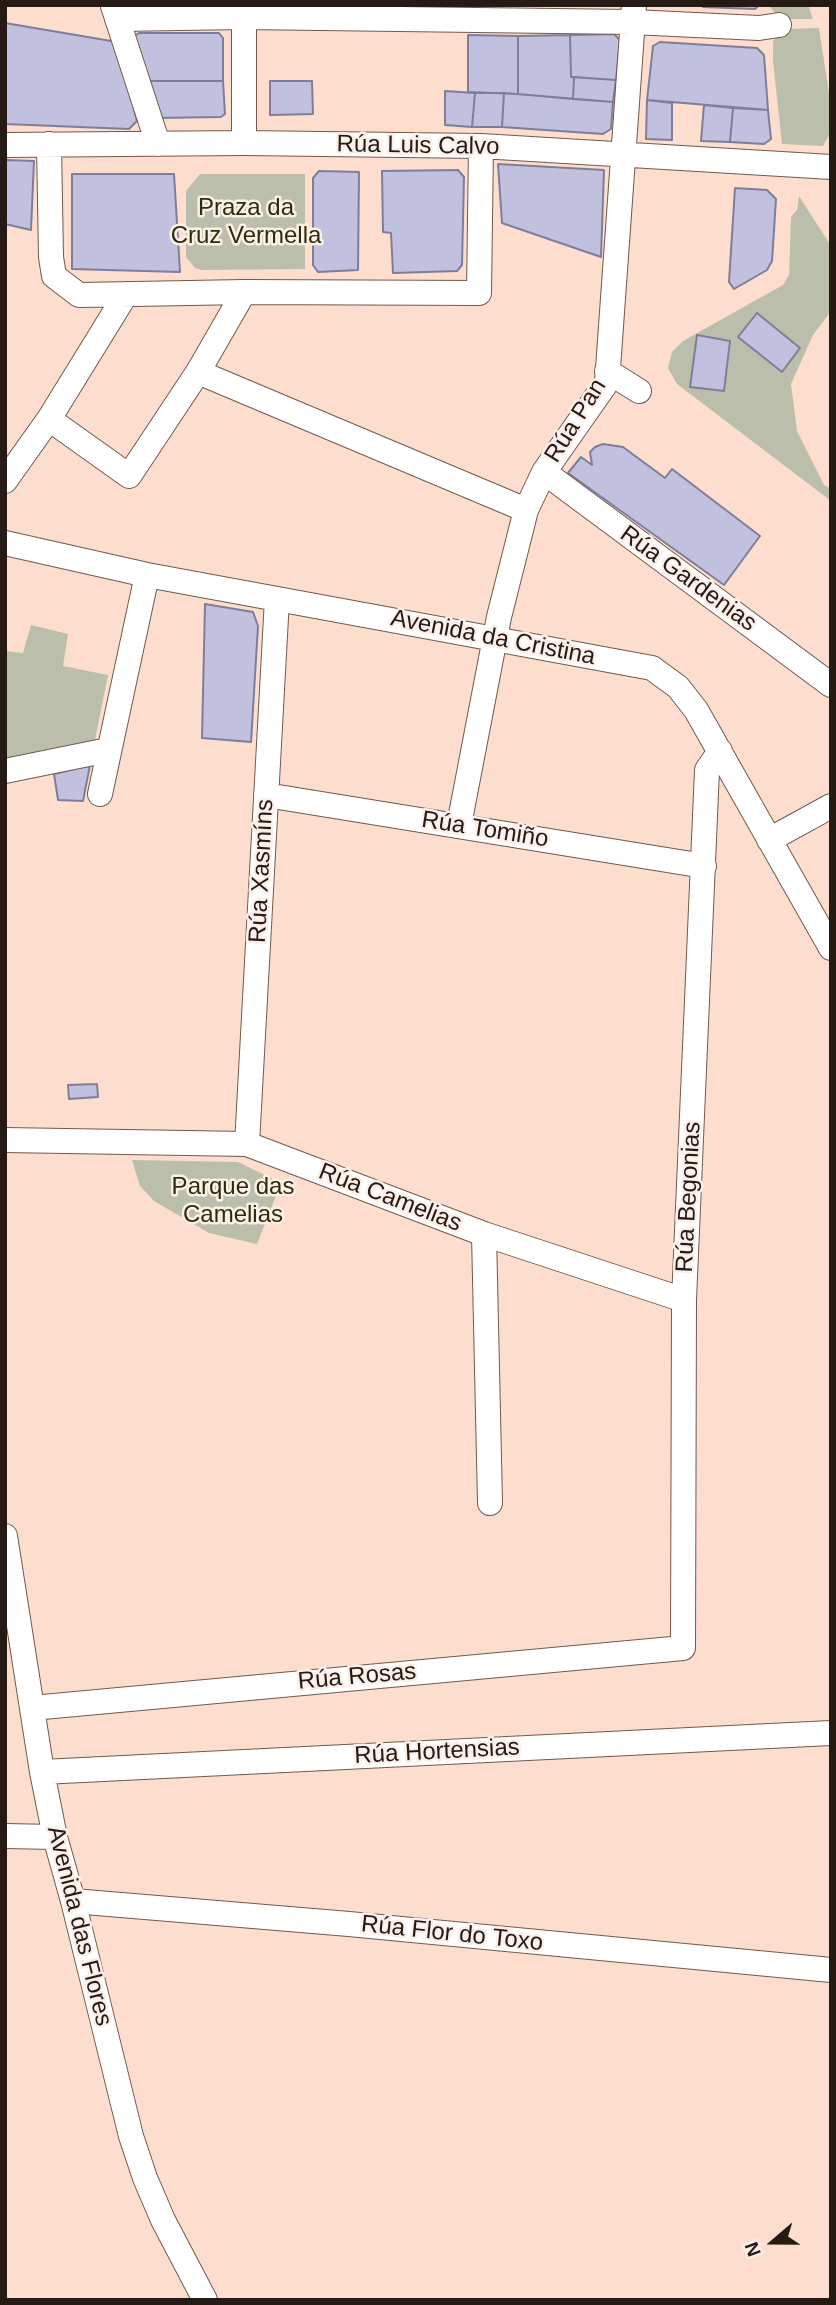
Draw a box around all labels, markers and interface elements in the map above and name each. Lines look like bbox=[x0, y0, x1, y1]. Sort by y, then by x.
street label: Rúa Luis Calvo bbox=[336, 130, 500, 162]
park label: Praza da Cruz Vermella bbox=[171, 194, 321, 250]
street label: Rúa Pan bbox=[539, 374, 613, 468]
street label: Rúa Gardenias bbox=[614, 520, 762, 638]
street label: Avenida da Cristina bbox=[388, 604, 598, 672]
street label: Rúa Xasmíns bbox=[244, 798, 280, 944]
street label: Rúa Tomiño bbox=[420, 806, 550, 854]
street label: Rúa Begonias bbox=[671, 1121, 707, 1273]
street label: Rúa Camelias bbox=[314, 1158, 466, 1238]
park label: Parque das Camelias bbox=[172, 1173, 294, 1229]
street label: Rúa Rosas bbox=[297, 1657, 417, 1697]
street label: Rúa Hortensias bbox=[354, 1733, 520, 1771]
street label: Avenida das Flores bbox=[40, 1823, 118, 2029]
street label: Rúa Flor do Toxo bbox=[360, 1910, 544, 1958]
north arrow bbox=[738, 2207, 808, 2277]
text: N bbox=[741, 2239, 765, 2259]

